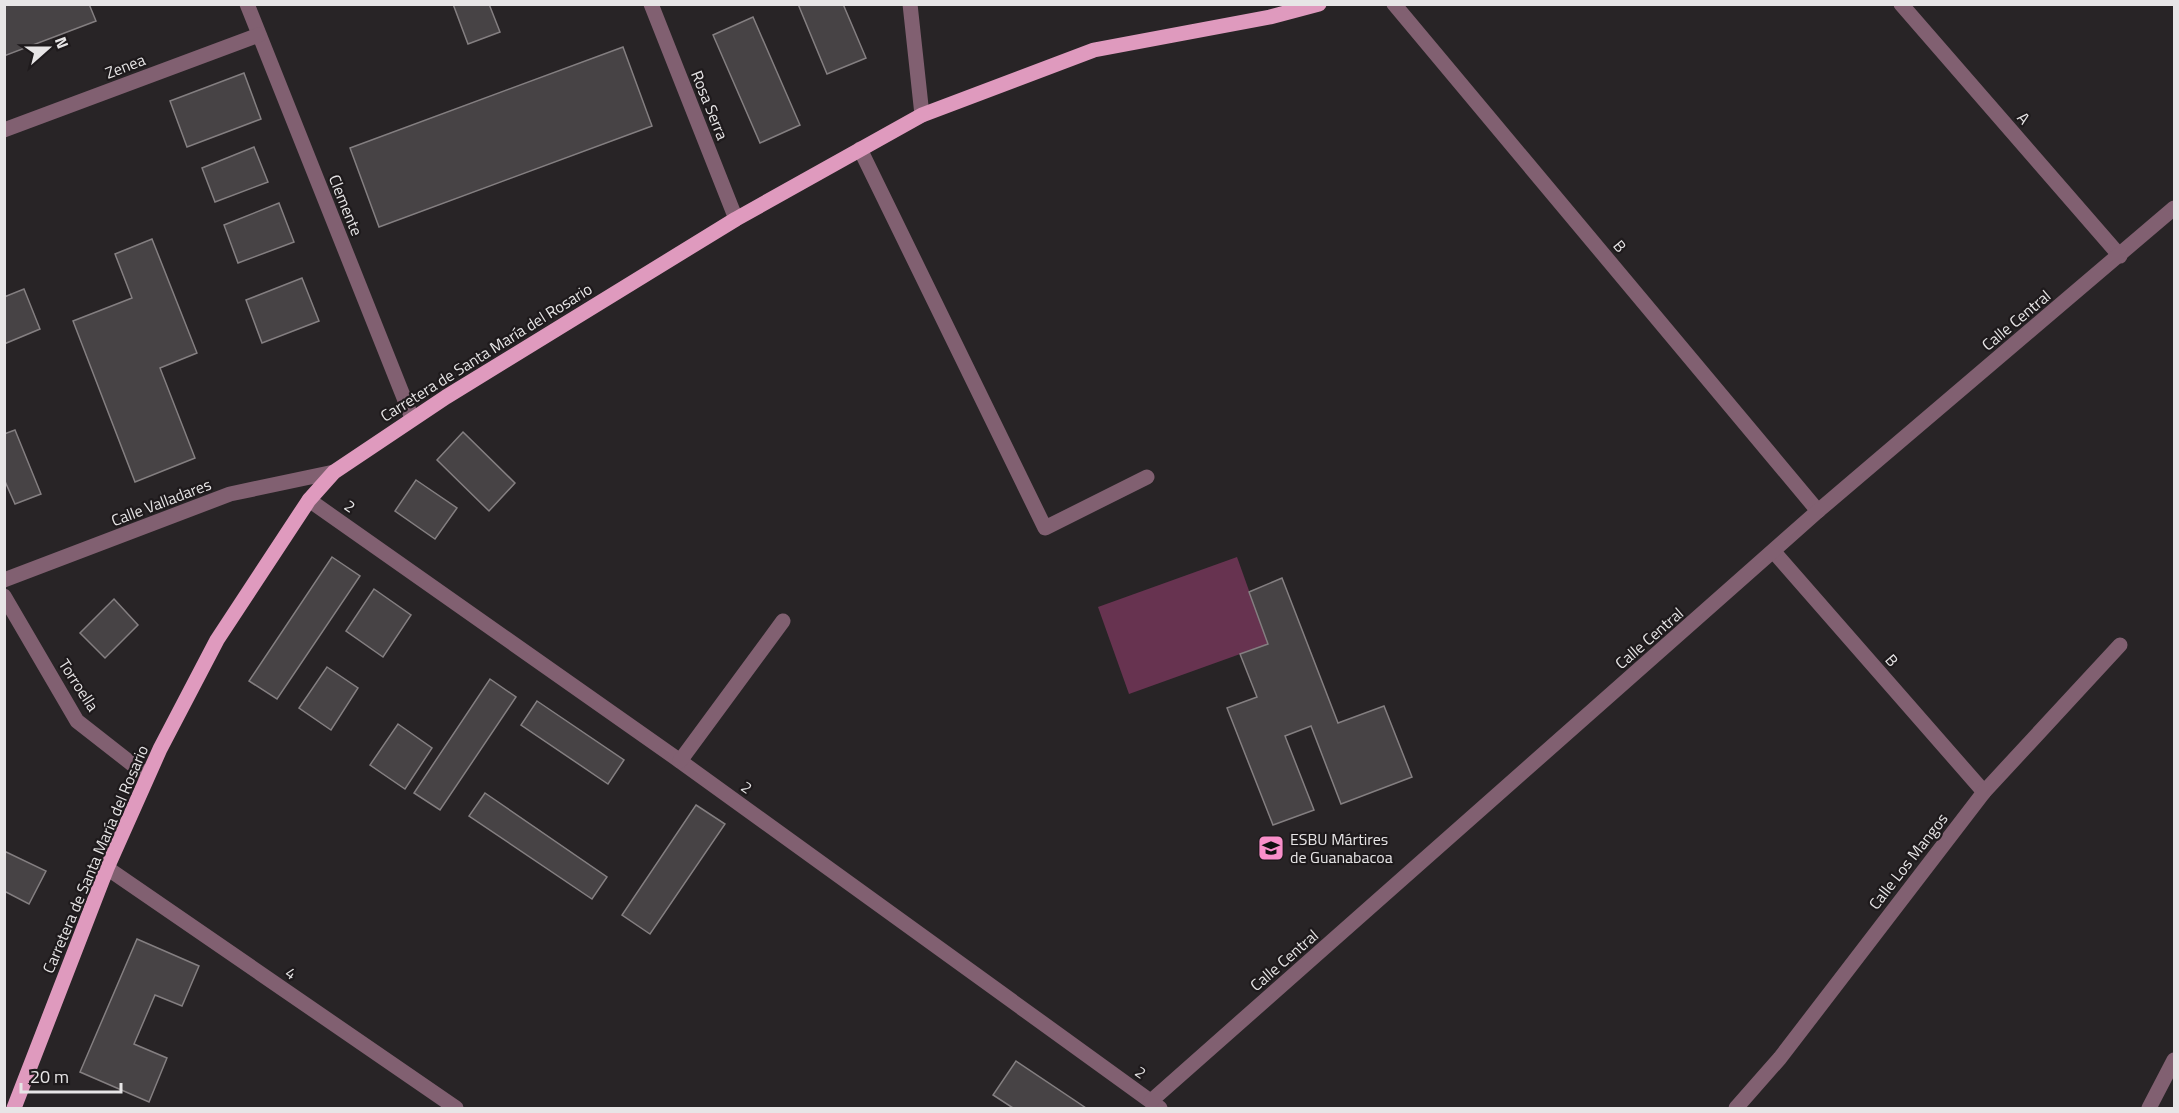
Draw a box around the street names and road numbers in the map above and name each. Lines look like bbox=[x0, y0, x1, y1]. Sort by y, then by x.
street label: Zenea bbox=[101, 47, 149, 85]
street label: Rosa Serra bbox=[685, 67, 735, 143]
street label: A bbox=[2012, 107, 2036, 130]
street label: Clemente bbox=[323, 171, 369, 239]
street label: B bbox=[1608, 235, 1632, 258]
street label: Carretera de Santa María del Rosario bbox=[375, 277, 597, 427]
street label: Calle Central bbox=[1976, 284, 2056, 356]
street label: Calle Valladares bbox=[107, 472, 215, 532]
street label: 2 bbox=[339, 494, 361, 518]
street label: Calle Central bbox=[1610, 601, 1688, 675]
street label: B bbox=[1880, 648, 1904, 672]
street label: Torroella bbox=[53, 654, 105, 716]
street label: Carretera de Santa María del Rosario bbox=[36, 741, 154, 977]
street label: 2 bbox=[736, 775, 758, 799]
street label: Calle Los Mangos bbox=[1863, 808, 1953, 914]
street label: Calle Central bbox=[1245, 923, 1323, 997]
street label: 4 bbox=[280, 961, 302, 985]
street label: 2 bbox=[1130, 1060, 1152, 1084]

